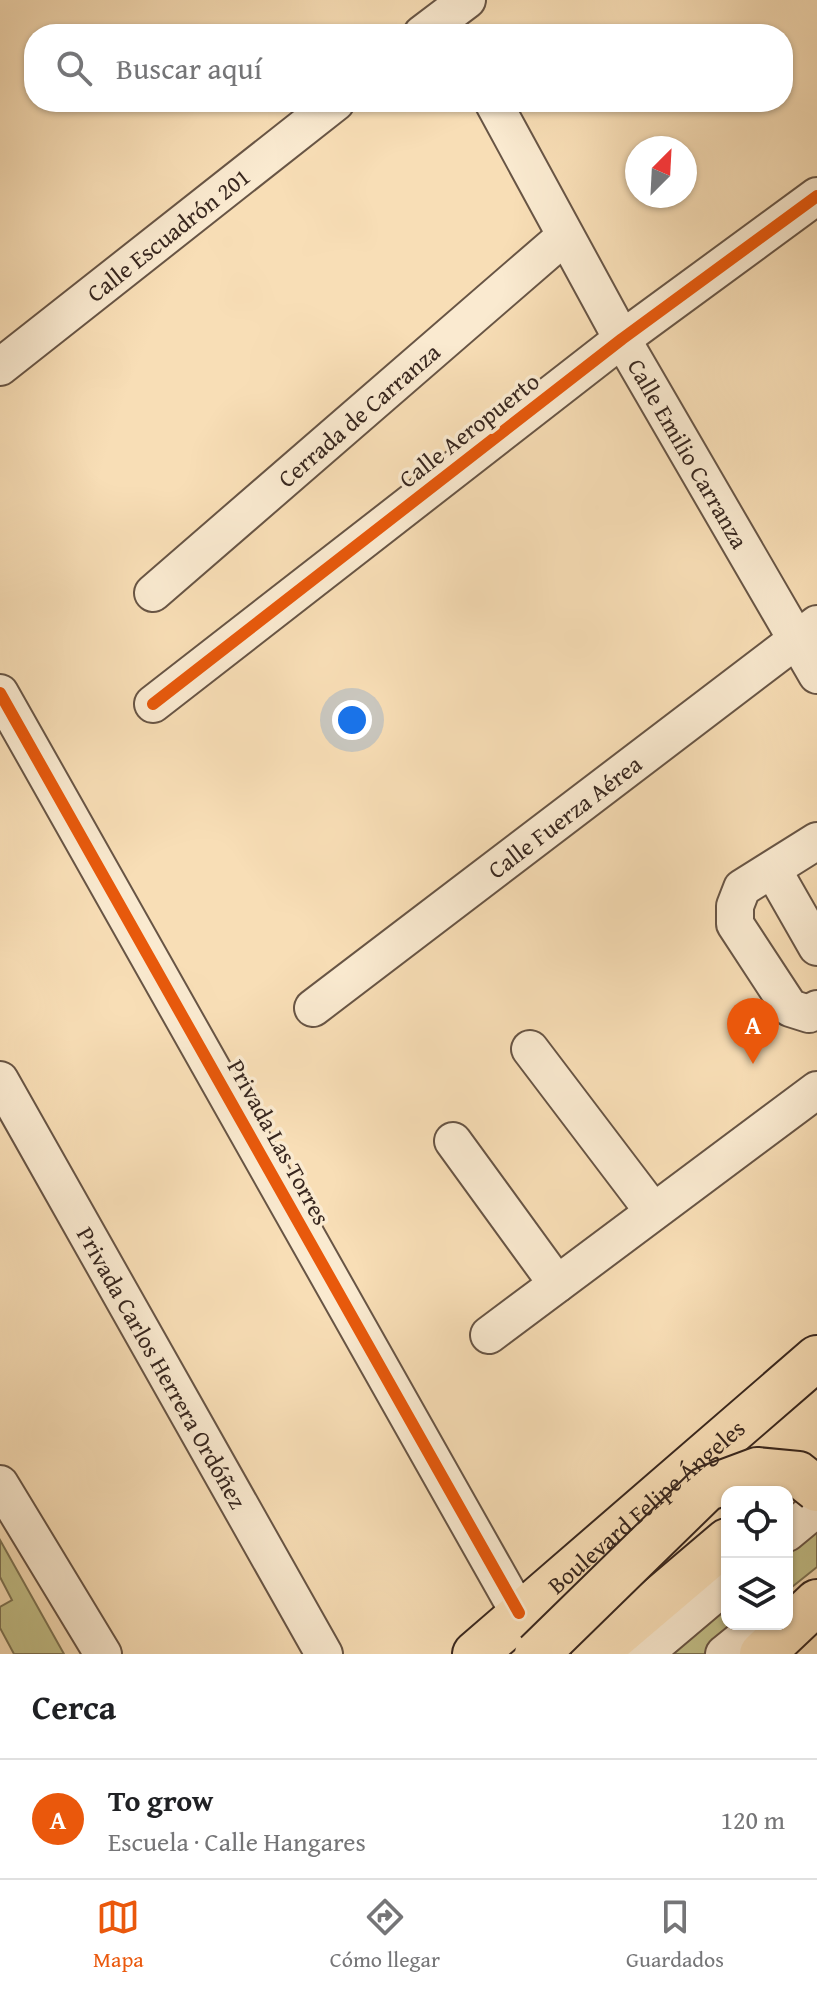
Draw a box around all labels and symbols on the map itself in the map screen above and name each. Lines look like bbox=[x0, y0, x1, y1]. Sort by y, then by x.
north arrow bbox=[625, 136, 697, 208]
street label: Calle Escuadrón 201 bbox=[79, 159, 257, 310]
street label: Cerrada de Carranza bbox=[270, 334, 448, 495]
street label: Calle Emilio Carranza bbox=[619, 352, 758, 555]
street label: Calle Aeropuerto bbox=[391, 364, 547, 496]
your location bbox=[332, 700, 372, 740]
street label: Calle Fuerza Aérea bbox=[480, 746, 649, 887]
pin: A bbox=[727, 998, 779, 1064]
street label: Privada Las Torres bbox=[219, 1053, 339, 1231]
street label: Privada Carlos Herrera Ordóñez bbox=[69, 1220, 256, 1515]
street label: Boulevard Felipe Ángeles bbox=[539, 1411, 752, 1602]

